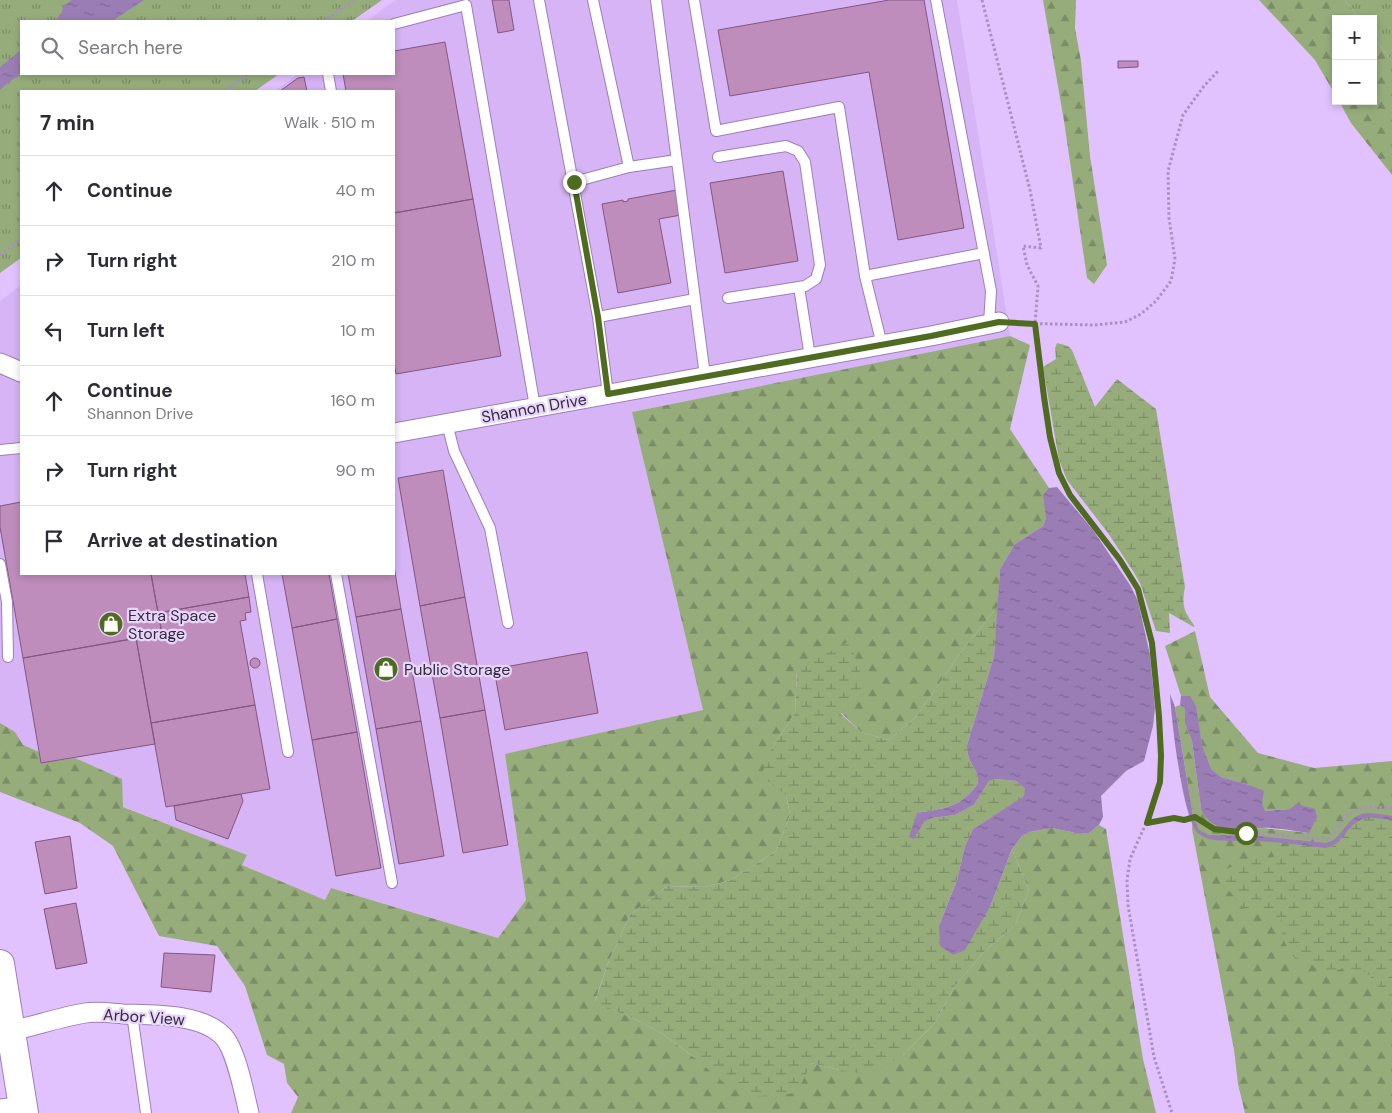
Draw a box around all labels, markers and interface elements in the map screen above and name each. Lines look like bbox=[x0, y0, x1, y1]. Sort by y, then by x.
map controls bbox=[1332, 15, 1377, 105]
button: + bbox=[1332, 15, 1377, 60]
search box bbox=[20, 20, 395, 75]
icon: search bbox=[38, 34, 66, 62]
text: Search here bbox=[78, 35, 183, 60]
button: − bbox=[1332, 60, 1377, 105]
text: 7 min bbox=[40, 109, 95, 137]
text: Walk · 510 m bbox=[284, 112, 375, 133]
route end bbox=[563, 171, 586, 194]
icon: ahead bbox=[40, 177, 68, 205]
text: Continue bbox=[87, 178, 173, 203]
text: 40 m bbox=[336, 180, 375, 201]
icon: right bbox=[40, 247, 68, 275]
text: Turn right bbox=[87, 248, 177, 273]
text: 210 m bbox=[331, 250, 375, 271]
icon: left bbox=[40, 317, 68, 345]
text: Turn left bbox=[87, 318, 165, 343]
text: 10 m bbox=[341, 320, 375, 341]
text: Continue bbox=[87, 378, 173, 403]
icon: ahead bbox=[40, 387, 68, 415]
street label: Shannon Drive bbox=[480, 388, 588, 428]
text: 160 m bbox=[331, 390, 375, 411]
text: Shannon Drive bbox=[87, 403, 193, 424]
icon: right bbox=[40, 457, 68, 485]
text: Turn right bbox=[87, 458, 177, 483]
text: 90 m bbox=[335, 460, 375, 481]
icon: arrive bbox=[40, 527, 68, 555]
text: Arrive at destination bbox=[87, 528, 278, 553]
place label: Extra Space Storage bbox=[128, 605, 216, 644]
shop icon: Extra Space Storage bbox=[98, 611, 124, 637]
shop icon: Public Storage bbox=[373, 656, 399, 682]
place label: Public Storage bbox=[404, 659, 510, 680]
route start bbox=[1235, 822, 1258, 845]
street label: Arbor View bbox=[102, 1004, 186, 1030]

